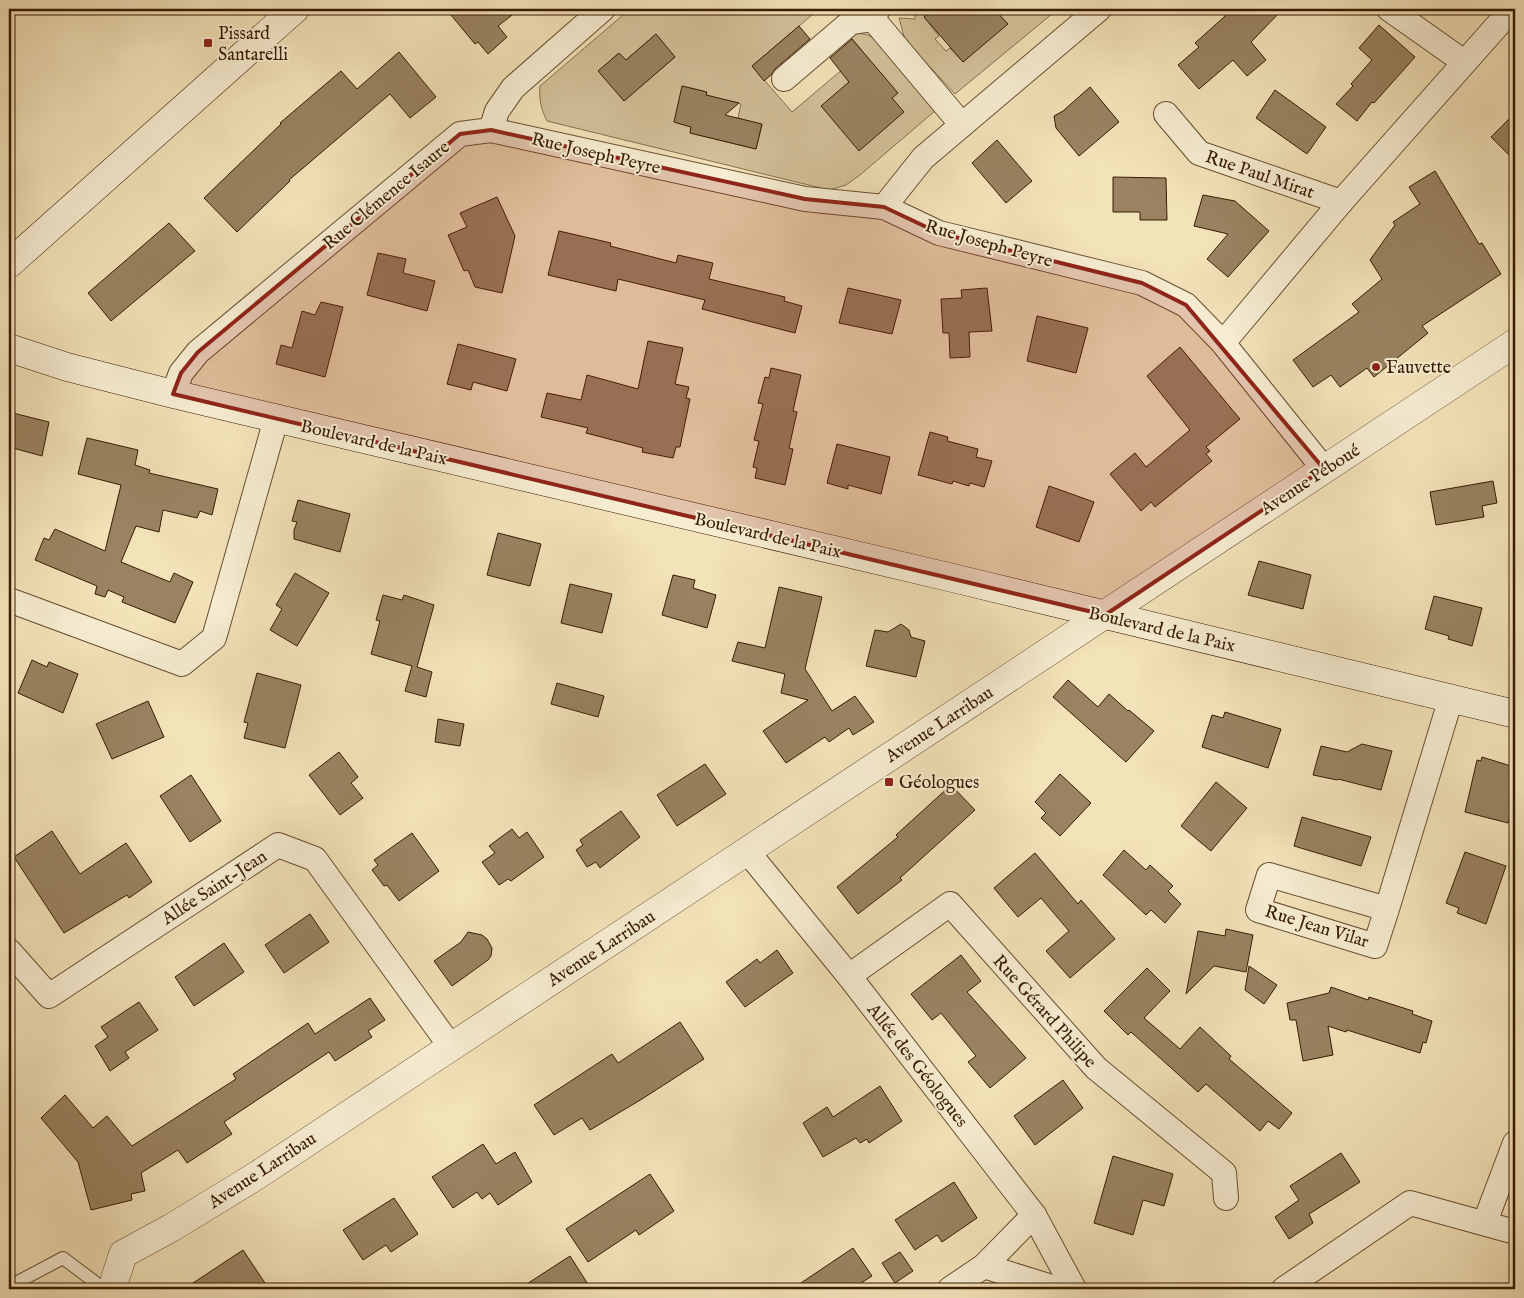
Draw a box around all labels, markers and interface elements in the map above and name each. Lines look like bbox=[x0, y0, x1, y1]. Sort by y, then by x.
place label: Pissard Santarelli bbox=[218, 23, 288, 67]
marker: Pissard Santarelli bbox=[202, 37, 214, 49]
street label: Rue Joseph Peyre bbox=[529, 128, 662, 180]
street label: Rue Clémence Isaure bbox=[319, 136, 455, 256]
street label: Rue Paul Mirat bbox=[1202, 146, 1317, 205]
street label: Rue Joseph Peyre bbox=[922, 215, 1055, 274]
place label: Fauvette bbox=[1386, 357, 1451, 380]
marker: Fauvette bbox=[1370, 361, 1382, 373]
street label: Boulevard de la Paix bbox=[298, 415, 450, 472]
street label: Avenue Péboué bbox=[1256, 440, 1365, 522]
street label: Boulevard de la Paix bbox=[692, 508, 844, 565]
street label: Boulevard de la Paix bbox=[1086, 602, 1238, 659]
street label: Avenue Larribau bbox=[881, 682, 998, 769]
place label: Géologues bbox=[899, 772, 979, 795]
marker: Géologues bbox=[883, 776, 895, 788]
street label: Allée Saint-Jean bbox=[157, 845, 272, 931]
street label: Rue Jean Vilar bbox=[1262, 901, 1372, 954]
street label: Avenue Larribau bbox=[543, 906, 660, 993]
street label: Rue Gérard Philipe bbox=[987, 951, 1101, 1073]
street label: Allée des Géologues bbox=[861, 999, 972, 1132]
street label: Avenue Larribau bbox=[204, 1128, 321, 1215]

